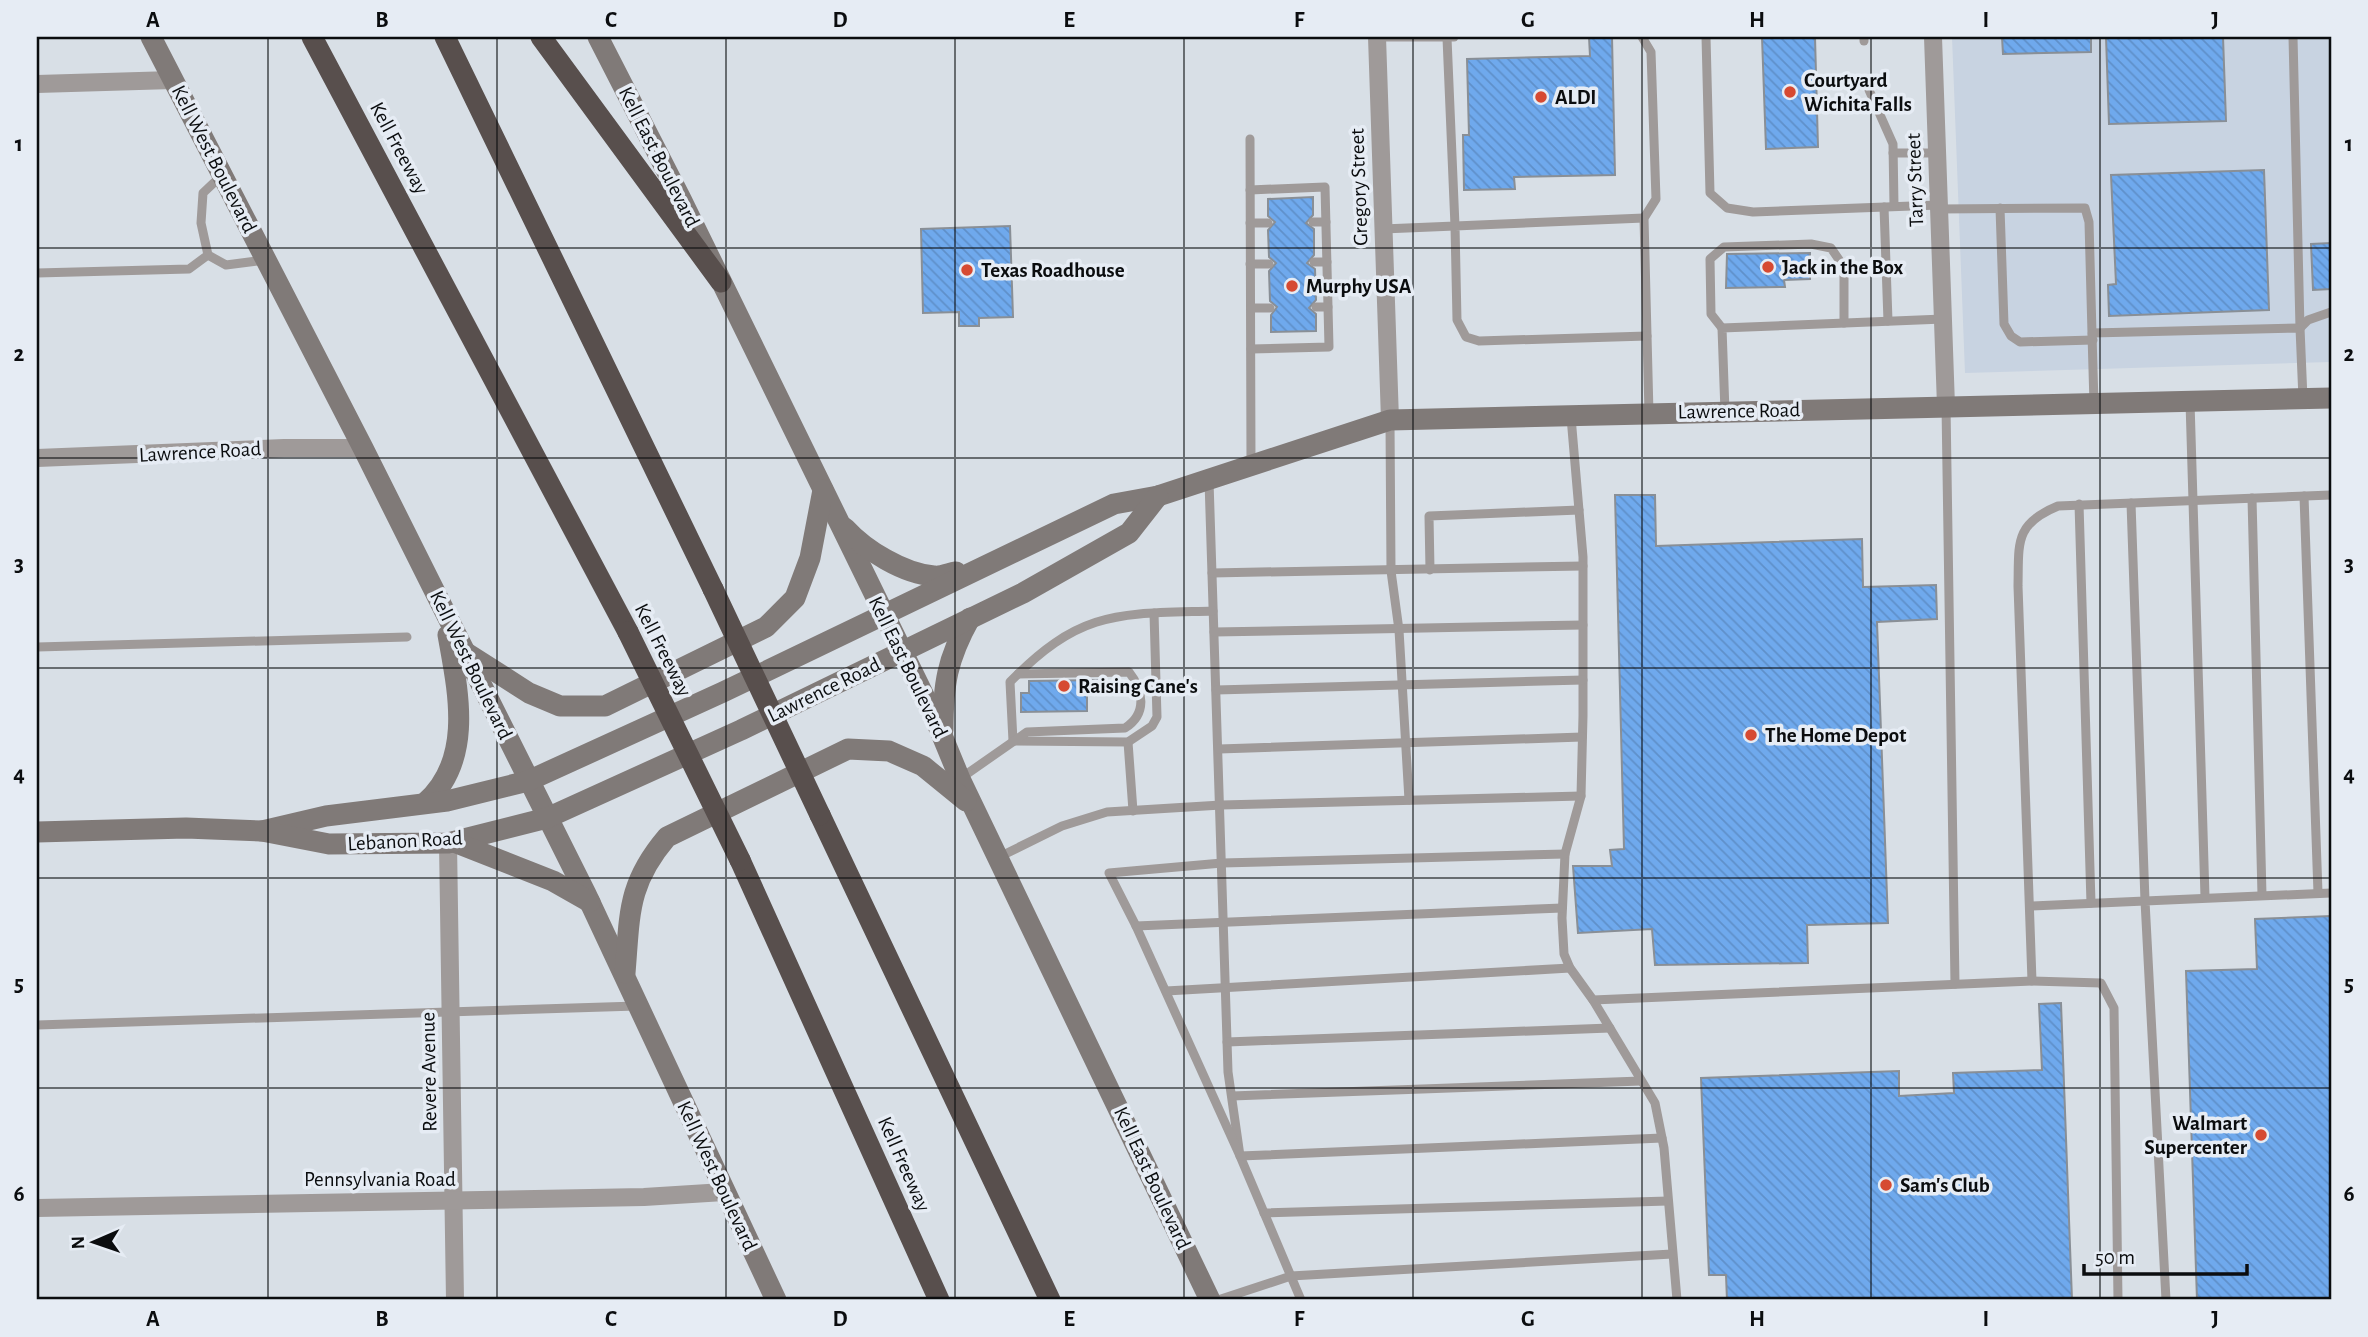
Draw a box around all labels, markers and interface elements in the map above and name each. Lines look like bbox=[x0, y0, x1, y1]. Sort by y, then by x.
text: A bbox=[146, 9, 160, 32]
text: B bbox=[375, 9, 389, 32]
text: C bbox=[605, 9, 617, 32]
text: D bbox=[832, 9, 848, 32]
text: E bbox=[1063, 9, 1075, 32]
text: F bbox=[1294, 9, 1305, 32]
text: G bbox=[1521, 9, 1535, 32]
text: H bbox=[1749, 9, 1765, 32]
text: I bbox=[1983, 9, 1989, 32]
text: J bbox=[2211, 9, 2219, 32]
place label: Courtyard Wichita Falls bbox=[1804, 70, 1912, 115]
street label: Kell West Boulevard bbox=[168, 82, 260, 236]
street label: Kell East Boulevard bbox=[615, 83, 703, 231]
marker: Courtyard Wichita Falls bbox=[1782, 84, 1798, 100]
place label: ALDI bbox=[1555, 87, 1597, 108]
marker: ALDI bbox=[1533, 89, 1549, 105]
street label: Kell Freeway bbox=[366, 98, 432, 198]
street label: Gregory Street bbox=[1346, 128, 1372, 246]
street label: Tarry Street bbox=[1903, 132, 1927, 227]
text: 1 bbox=[15, 133, 23, 156]
text: 1 bbox=[2345, 133, 2353, 156]
place label: Jack in the Box bbox=[1782, 257, 1904, 278]
marker: Jack in the Box bbox=[1760, 259, 1776, 275]
place label: Texas Roadhouse bbox=[981, 260, 1125, 281]
marker: Texas Roadhouse bbox=[959, 262, 975, 278]
place label: Murphy USA bbox=[1306, 276, 1412, 297]
marker: Murphy USA bbox=[1284, 278, 1300, 294]
text: 2 bbox=[14, 343, 25, 366]
text: 2 bbox=[2344, 343, 2355, 366]
street label: Lawrence Road bbox=[1678, 399, 1801, 423]
street label: Lawrence Road bbox=[138, 438, 262, 466]
text: 3 bbox=[14, 553, 24, 576]
text: 3 bbox=[2344, 553, 2354, 576]
street label: Kell West Boulevard bbox=[426, 587, 516, 743]
street label: Kell East Boulevard bbox=[865, 593, 951, 741]
street label: Kell Freeway bbox=[631, 600, 695, 700]
street label: Lawrence Road bbox=[764, 654, 884, 726]
place label: Raising Cane's bbox=[1078, 676, 1198, 697]
marker: Raising Cane's bbox=[1056, 678, 1072, 694]
place label: The Home Depot bbox=[1765, 725, 1906, 746]
marker: The Home Depot bbox=[1743, 727, 1759, 743]
text: 4 bbox=[13, 763, 25, 786]
text: 4 bbox=[2343, 763, 2355, 786]
street label: Lebanon Road bbox=[347, 827, 463, 855]
text: 5 bbox=[14, 973, 24, 996]
text: 5 bbox=[2344, 973, 2354, 996]
street label: Revere Avenue bbox=[417, 1012, 441, 1132]
street label: Kell West Boulevard bbox=[673, 1098, 761, 1254]
street label: Kell East Boulevard bbox=[1110, 1104, 1194, 1253]
place label: Walmart Supercenter bbox=[2144, 1113, 2248, 1158]
street label: Kell Freeway bbox=[874, 1114, 934, 1215]
marker: Walmart Supercenter bbox=[2253, 1127, 2269, 1143]
street label: Pennsylvania Road bbox=[304, 1169, 456, 1190]
place label: Sam's Club bbox=[1900, 1175, 1990, 1196]
marker: Sam's Club bbox=[1878, 1177, 1894, 1193]
text: 6 bbox=[13, 1183, 25, 1206]
text: 6 bbox=[2343, 1183, 2355, 1206]
north arrow bbox=[60, 1208, 130, 1278]
scale bar bbox=[2084, 1232, 2247, 1276]
text: N bbox=[69, 1236, 88, 1249]
text: 50 m bbox=[2095, 1247, 2135, 1268]
text: A bbox=[146, 1308, 160, 1331]
text: B bbox=[375, 1308, 389, 1331]
text: C bbox=[605, 1308, 617, 1331]
text: D bbox=[832, 1308, 848, 1331]
text: E bbox=[1063, 1308, 1075, 1331]
text: F bbox=[1294, 1308, 1305, 1331]
text: G bbox=[1521, 1308, 1535, 1331]
text: H bbox=[1749, 1308, 1765, 1331]
text: I bbox=[1983, 1308, 1989, 1331]
text: J bbox=[2211, 1308, 2219, 1331]

